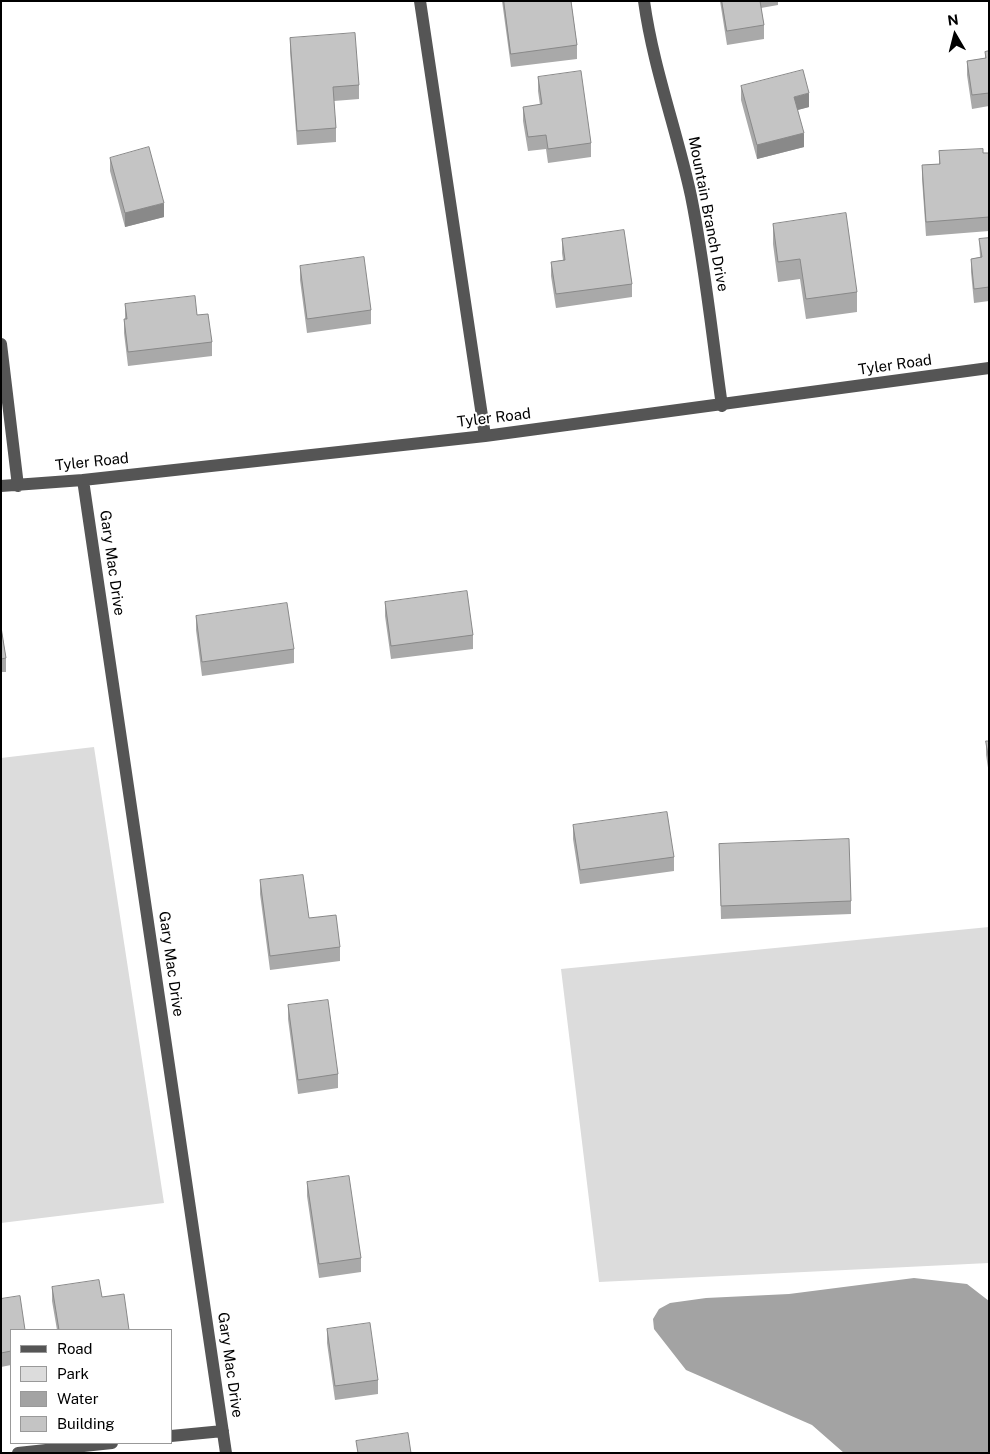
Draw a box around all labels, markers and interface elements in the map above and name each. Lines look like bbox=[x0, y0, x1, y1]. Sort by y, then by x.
north arrow bbox=[930, 10, 980, 60]
text: N bbox=[946, 11, 959, 29]
street label: Mountain Branch Drive bbox=[684, 135, 732, 293]
street label: Tyler Road bbox=[857, 351, 933, 379]
street label: Tyler Road bbox=[456, 405, 532, 431]
street label: Tyler Road bbox=[54, 449, 130, 475]
street label: Gary Mac Drive bbox=[96, 509, 128, 617]
street label: Gary Mac Drive bbox=[155, 910, 187, 1018]
street label: Gary Mac Drive bbox=[214, 1311, 246, 1419]
legend bbox=[10, 1329, 172, 1444]
text: Road bbox=[57, 1340, 93, 1357]
text: Park bbox=[57, 1365, 89, 1382]
text: Water bbox=[57, 1390, 99, 1407]
text: Building bbox=[57, 1415, 115, 1432]

